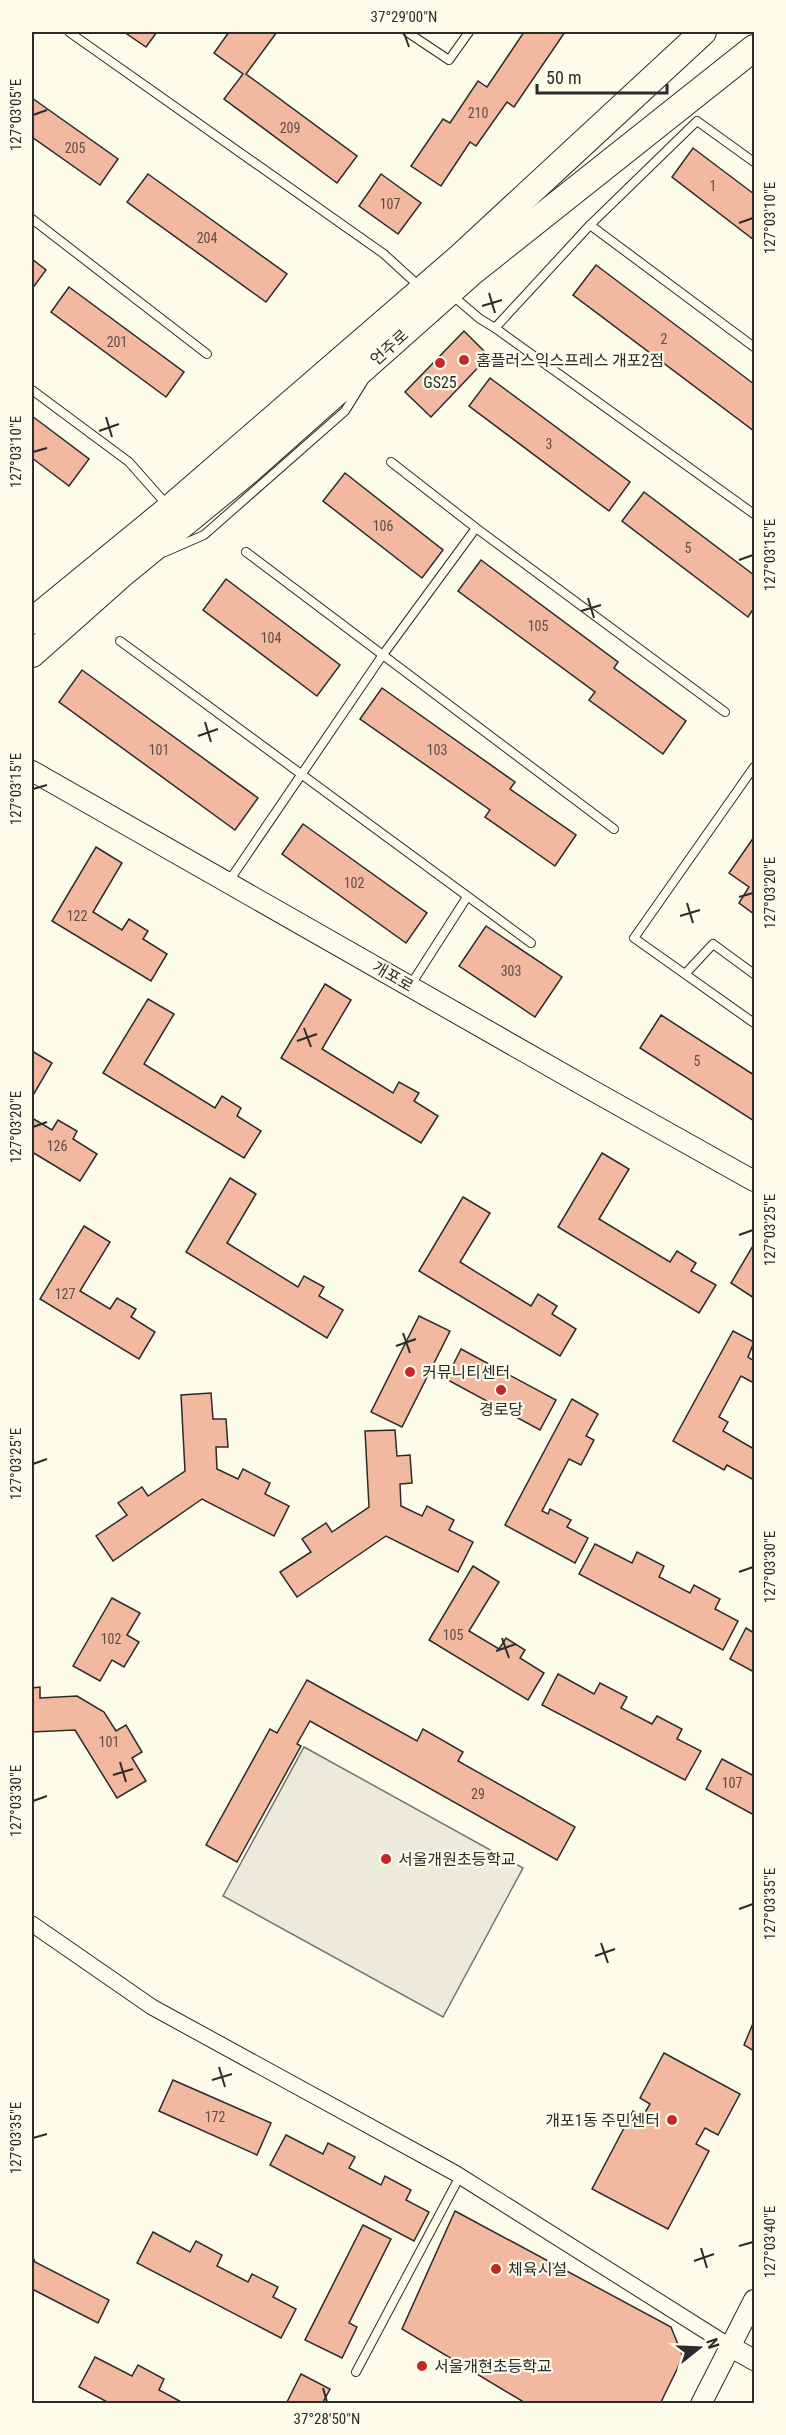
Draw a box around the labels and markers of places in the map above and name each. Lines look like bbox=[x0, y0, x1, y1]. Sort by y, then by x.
place label: 홈플러스익스프레스 개포2점 bbox=[476, 351, 664, 370]
marker: 홈플러스익스프레스 개포2점 bbox=[457, 353, 471, 367]
marker: GS25 bbox=[433, 356, 447, 370]
place label: GS25 bbox=[423, 373, 457, 392]
place label: 커뮤니티센터 bbox=[422, 1363, 510, 1382]
marker: 커뮤니티센터 bbox=[403, 1365, 417, 1379]
marker: 경로당 bbox=[494, 1383, 508, 1397]
place label: 경로당 bbox=[479, 1400, 523, 1419]
place label: 서울개원초등학교 bbox=[398, 1850, 516, 1869]
marker: 서울개원초등학교 bbox=[379, 1852, 393, 1866]
place label: 개포1동 주민센터 bbox=[545, 2111, 660, 2130]
marker: 개포1동 주민센터 bbox=[665, 2113, 679, 2127]
place label: 체육시설 bbox=[508, 2260, 567, 2279]
marker: 체육시설 bbox=[489, 2262, 503, 2276]
place label: 서울개현초등학교 bbox=[434, 2357, 552, 2376]
marker: 서울개현초등학교 bbox=[415, 2359, 429, 2373]

